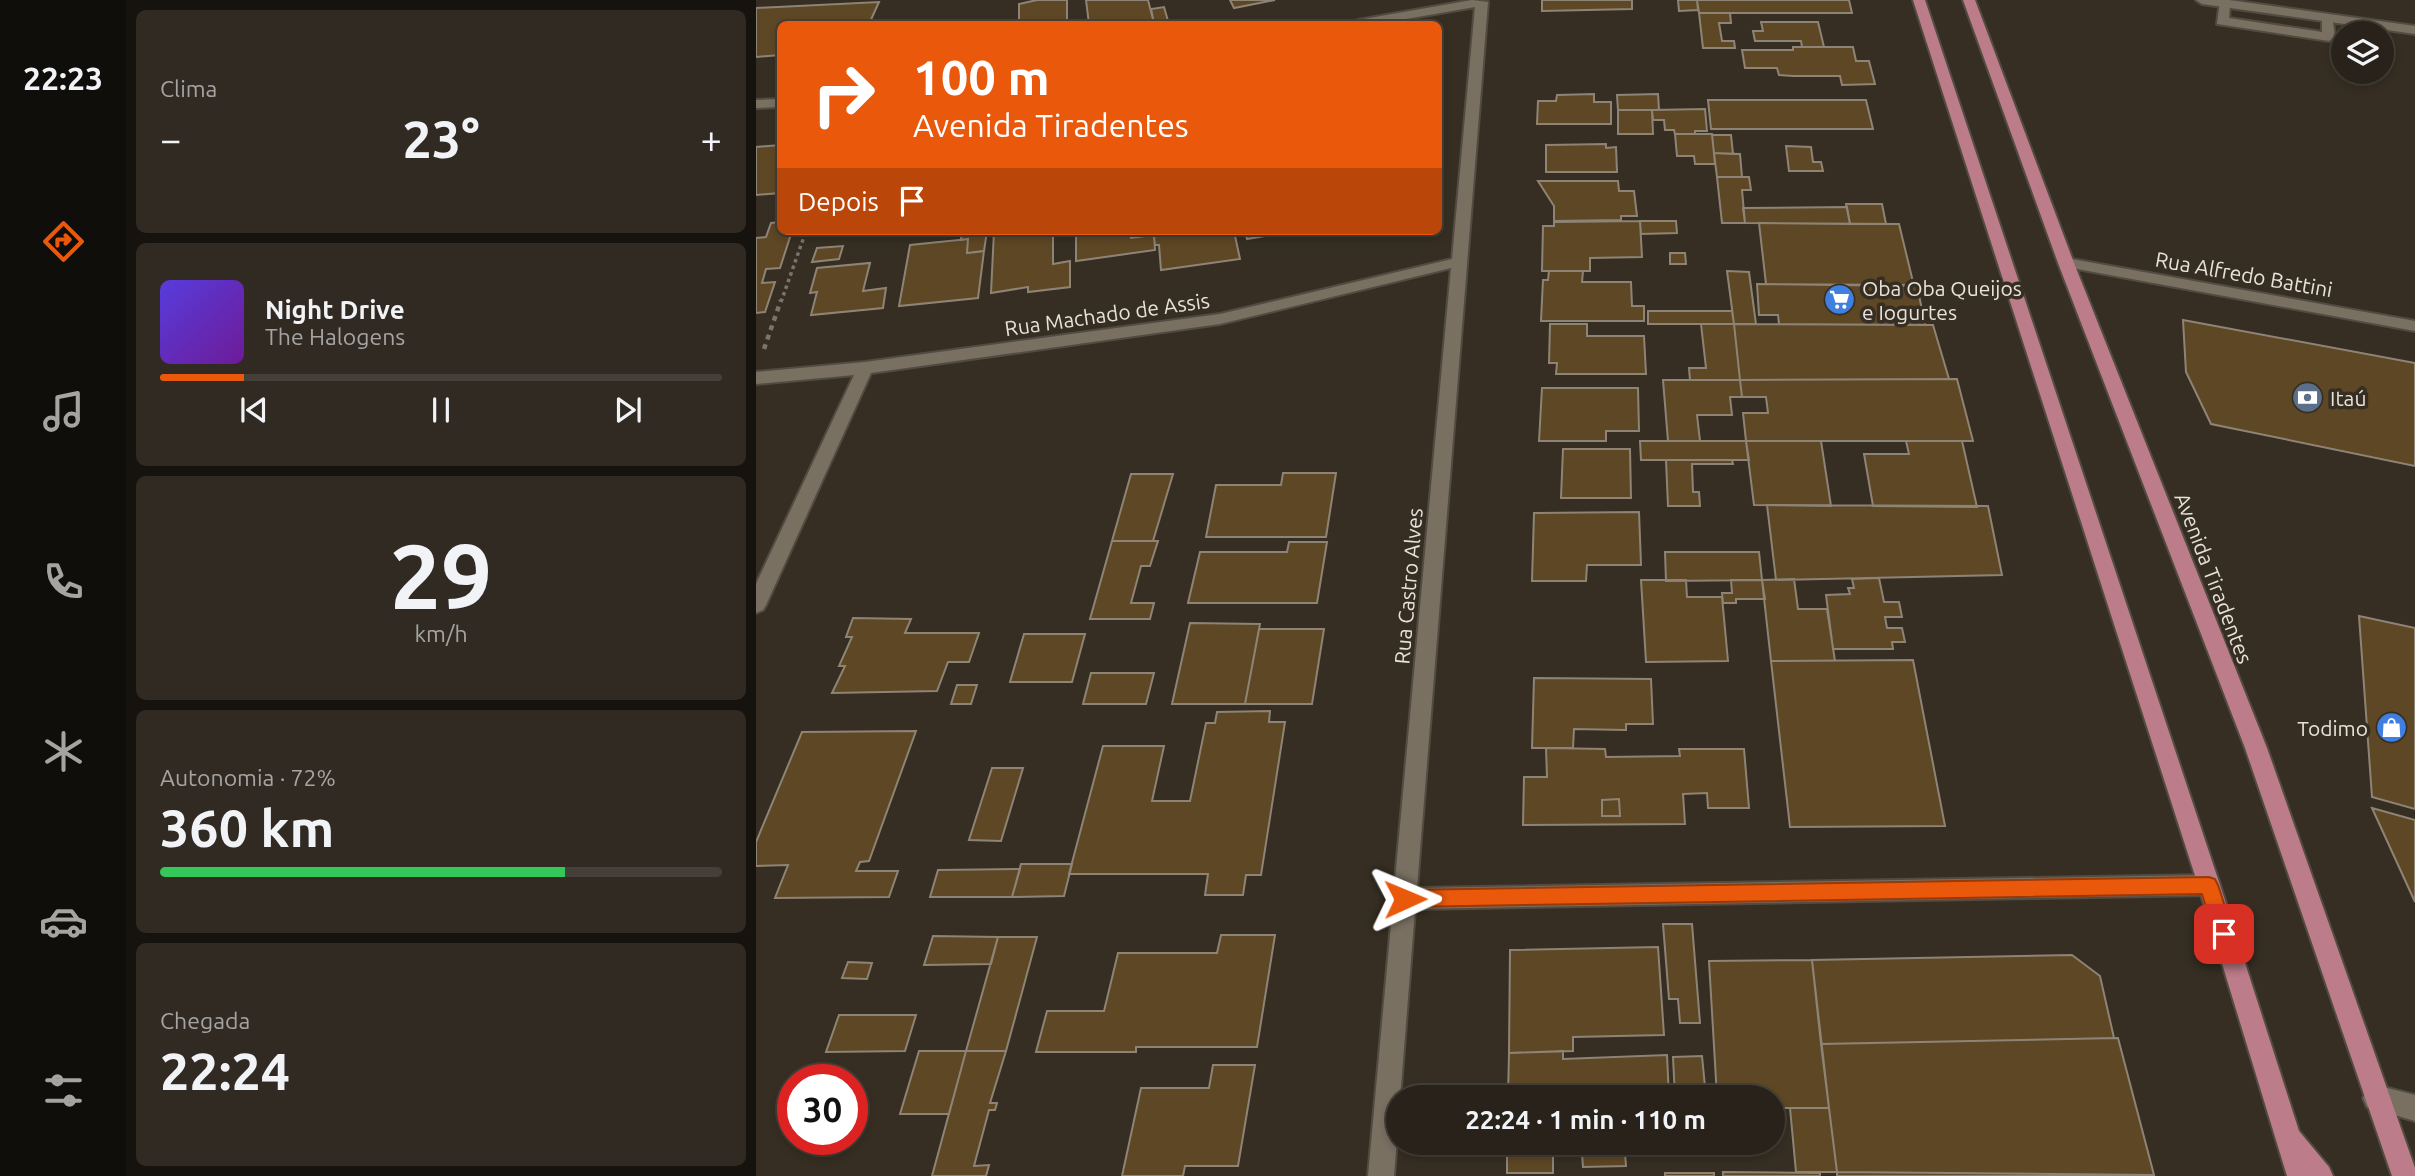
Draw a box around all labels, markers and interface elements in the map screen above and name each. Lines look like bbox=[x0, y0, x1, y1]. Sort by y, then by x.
map controls bbox=[2331, 21, 2394, 84]
button: layers bbox=[2331, 21, 2394, 84]
icon: right bbox=[798, 49, 889, 140]
text: 100 m bbox=[913, 49, 1050, 104]
text: 22:23 bbox=[23, 60, 103, 96]
text: Clima bbox=[160, 76, 217, 101]
text: Avenida Tiradentes bbox=[913, 107, 1189, 143]
text: 23° bbox=[402, 110, 480, 168]
text: − bbox=[160, 118, 181, 160]
text: + bbox=[701, 118, 722, 160]
icon: arrive bbox=[893, 182, 931, 220]
text: Depois bbox=[798, 187, 879, 216]
icon: directions bbox=[39, 217, 88, 266]
street label: Rua Alfredo Battini bbox=[2153, 247, 2335, 301]
place label: Oba Oba Queijos e Iogurtes bbox=[1862, 276, 2022, 324]
supermarket icon: Oba Oba Queijos e Iogurtes bbox=[1822, 283, 1856, 317]
street label: Rua Machado de Assis bbox=[1003, 288, 1211, 340]
text: Night Drive bbox=[265, 295, 405, 324]
text: The Halogens bbox=[265, 324, 405, 349]
bank icon: Itaú bbox=[2290, 381, 2324, 415]
place label: Itaú bbox=[2330, 386, 2366, 410]
icon: music bbox=[39, 387, 88, 436]
icon: previous bbox=[235, 391, 273, 429]
icon: pause bbox=[422, 391, 460, 429]
icon: next bbox=[609, 391, 647, 429]
street label: Avenida Tiradentes bbox=[2170, 489, 2258, 667]
street label: Rua Castro Alves bbox=[1389, 507, 1427, 665]
text: 29 bbox=[390, 524, 492, 626]
icon: phone bbox=[39, 557, 88, 606]
text: km/h bbox=[414, 621, 468, 646]
shop icon: Todimo bbox=[2374, 711, 2408, 745]
place label: Todimo bbox=[2297, 716, 2368, 740]
icon: climate bbox=[39, 727, 88, 776]
text: Autonomia · 72% bbox=[160, 765, 336, 790]
text: 360 km bbox=[160, 799, 334, 857]
position arrow bbox=[1368, 862, 1442, 936]
icon: car bbox=[39, 897, 88, 946]
pin bbox=[2194, 904, 2254, 964]
icon: arrive bbox=[2205, 915, 2243, 953]
text: Chegada bbox=[160, 1008, 250, 1033]
text: 22:24 bbox=[160, 1042, 290, 1100]
speed limit sign: 30 bbox=[777, 1064, 868, 1155]
icon: filters bbox=[39, 1066, 88, 1115]
text: 22:24 · 1 min · 110 m bbox=[1465, 1105, 1706, 1134]

